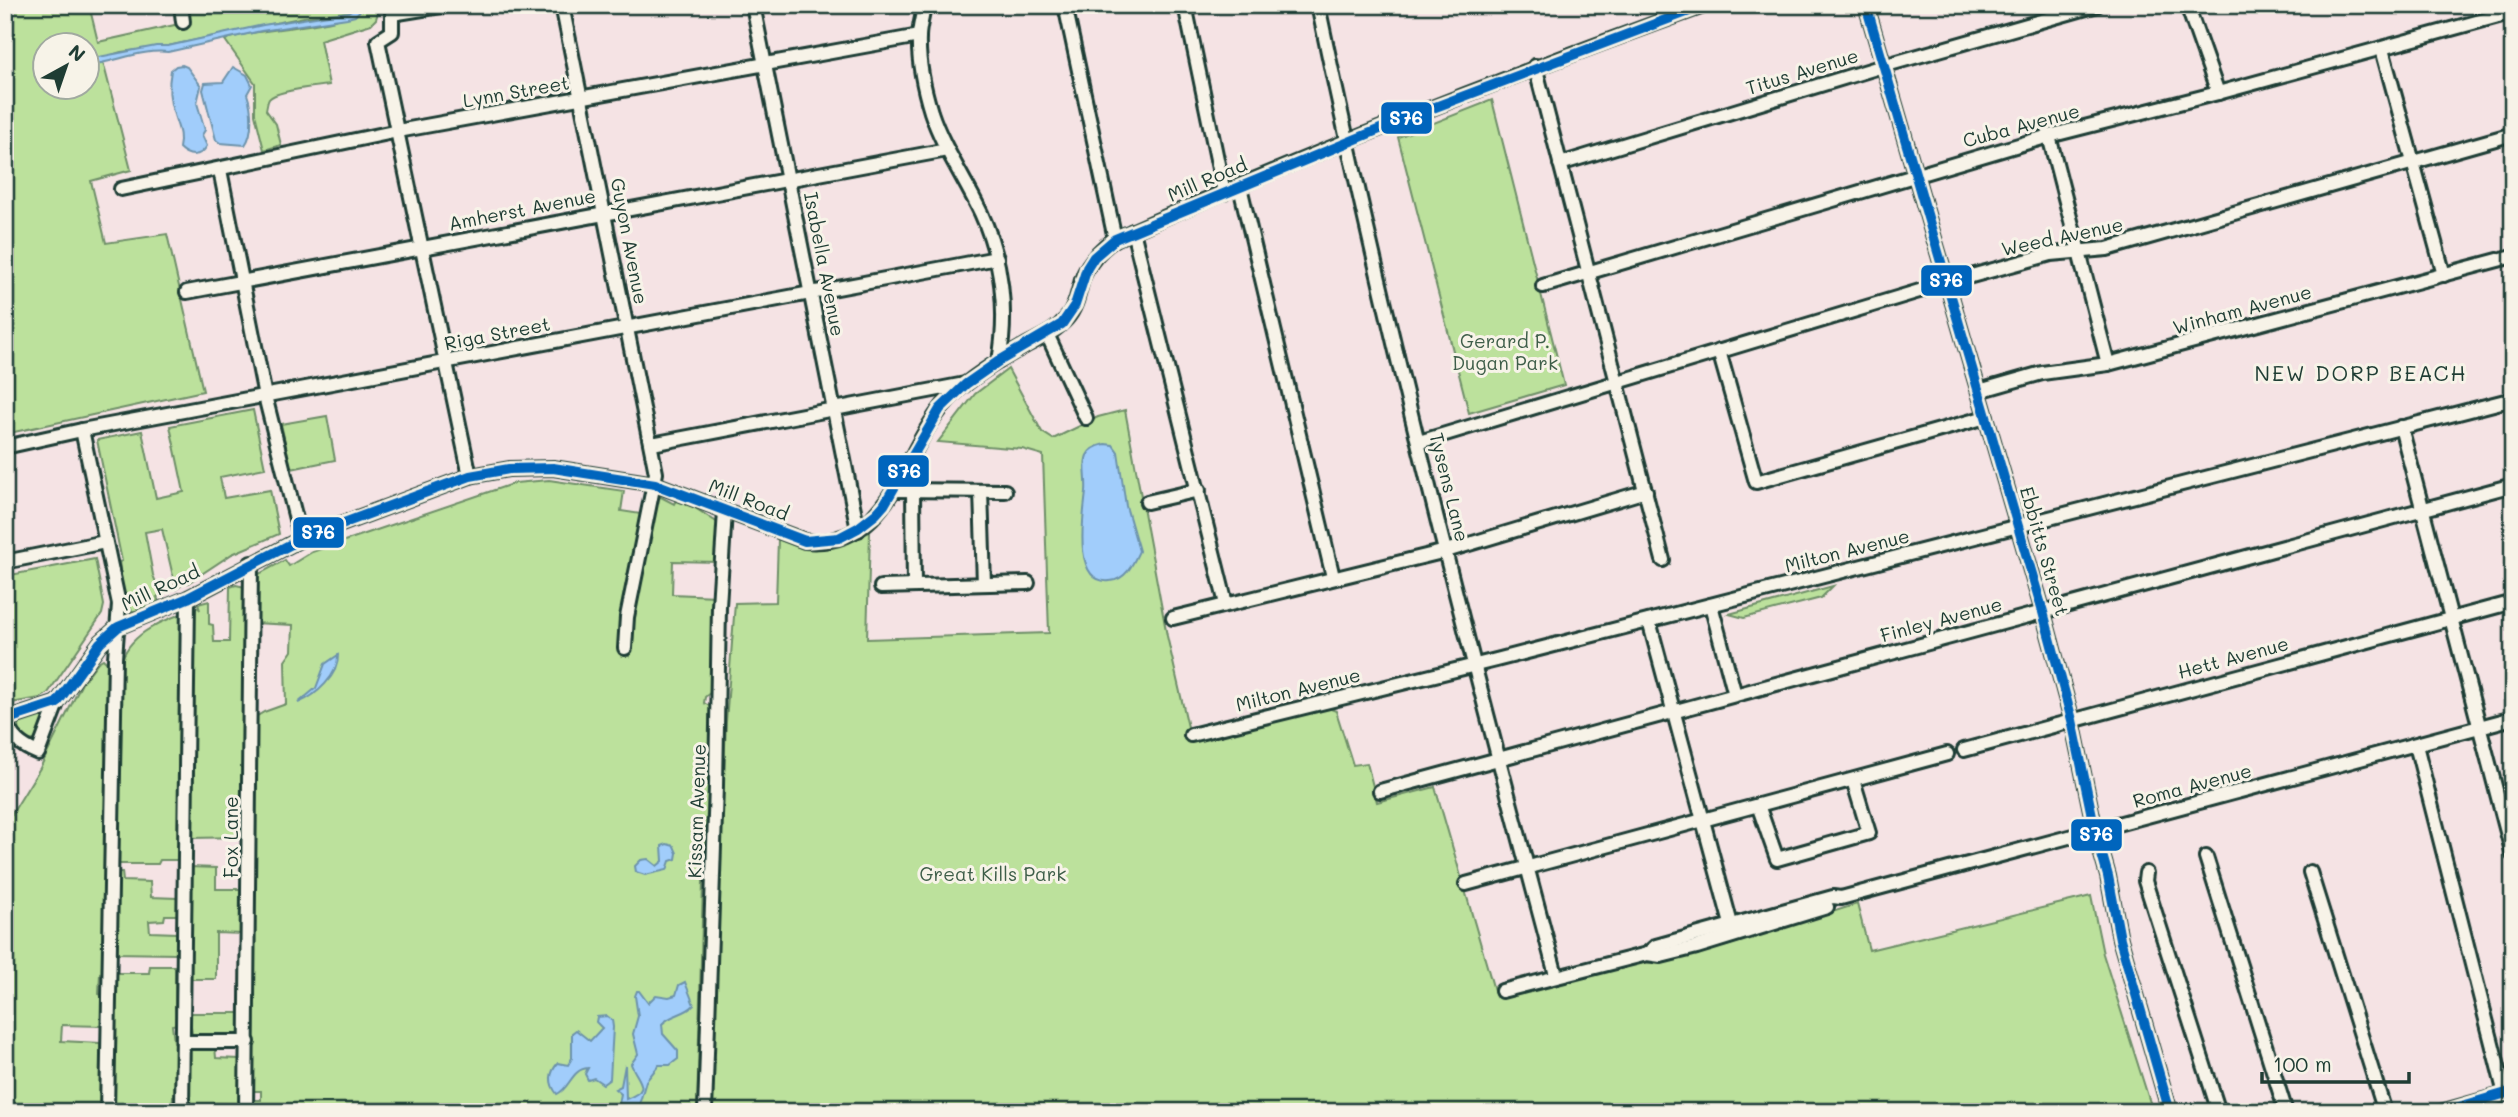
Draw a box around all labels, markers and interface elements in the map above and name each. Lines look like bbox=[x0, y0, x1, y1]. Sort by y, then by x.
north arrow bbox=[32, 32, 102, 102]
text: N bbox=[64, 38, 91, 67]
street label: Titus Avenue bbox=[1743, 42, 1861, 100]
street label: Lynn Street bbox=[461, 69, 571, 113]
street label: Cuba Avenue bbox=[1960, 97, 2082, 153]
line badge: S76 bbox=[1380, 101, 1433, 135]
text: S76 bbox=[1389, 105, 1423, 130]
street label: Mill Road bbox=[1163, 151, 1251, 207]
street label: Guyon Avenue bbox=[606, 176, 654, 306]
street label: Amherst Avenue bbox=[446, 182, 598, 236]
street label: Isabella Avenue bbox=[799, 190, 851, 338]
street label: Weed Avenue bbox=[1999, 211, 2125, 261]
line badge: S76 bbox=[1920, 264, 1973, 297]
text: S76 bbox=[1929, 267, 1963, 292]
street label: Winham Avenue bbox=[2170, 278, 2314, 340]
street label: Riga Street bbox=[442, 310, 552, 356]
park label: Gerard P. Dugan Park bbox=[1452, 328, 1558, 375]
district label: NEW DORP BEACH bbox=[2254, 359, 2468, 386]
street label: Tysens Lane bbox=[1424, 430, 1476, 544]
line badge: S76 bbox=[877, 454, 930, 488]
text: S76 bbox=[887, 458, 921, 483]
street label: Mill Road bbox=[705, 472, 793, 526]
street label: Ebbitts Street bbox=[2015, 483, 2075, 619]
line badge: S76 bbox=[292, 516, 345, 549]
text: S76 bbox=[301, 519, 335, 544]
street label: Milton Avenue bbox=[1782, 522, 1912, 578]
street label: Mill Road bbox=[117, 558, 203, 616]
street label: Finley Avenue bbox=[1877, 591, 2005, 647]
street label: Hett Avenue bbox=[2175, 630, 2291, 684]
street label: Milton Avenue bbox=[1233, 661, 1363, 717]
street label: Kissam Avenue bbox=[681, 743, 711, 879]
street label: Roma Avenue bbox=[2130, 757, 2254, 813]
street label: Fox Lane bbox=[218, 796, 243, 878]
line badge: S76 bbox=[2070, 818, 2123, 852]
text: S76 bbox=[2079, 821, 2113, 846]
park label: Great Kills Park bbox=[920, 861, 1066, 886]
scale bar bbox=[2262, 1040, 2410, 1084]
text: 100 m bbox=[2273, 1050, 2332, 1077]

